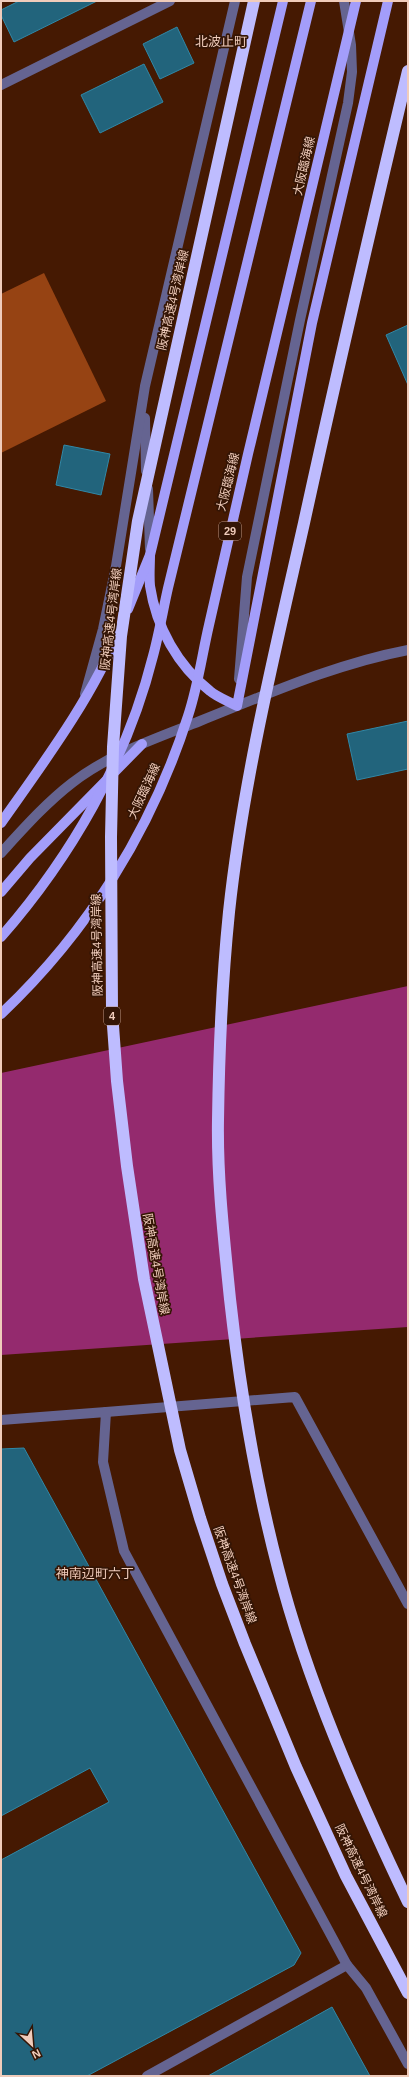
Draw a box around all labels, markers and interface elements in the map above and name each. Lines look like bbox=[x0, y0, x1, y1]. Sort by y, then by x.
district label: 北波止町 bbox=[195, 34, 247, 49]
street label: 大阪臨海線 bbox=[290, 135, 318, 197]
street label: 阪神高速4号湾岸線 bbox=[155, 248, 191, 352]
street label: 大阪臨海線 bbox=[214, 451, 242, 513]
road number: 29 bbox=[219, 522, 241, 540]
street label: 阪神高速4号湾岸線 bbox=[98, 567, 124, 671]
street label: 大阪臨海線 bbox=[125, 761, 163, 821]
street label: 阪神高速4号湾岸線 bbox=[89, 894, 105, 996]
road number: 4 bbox=[104, 1007, 120, 1025]
street label: 阪神高速4号湾岸線 bbox=[140, 1212, 172, 1316]
street label: 阪神高速4号湾岸線 bbox=[211, 1524, 259, 1626]
district label: 神南辺町六丁 bbox=[56, 1566, 134, 1581]
street label: 阪神高速4号湾岸線 bbox=[332, 1822, 390, 1920]
north arrow bbox=[12, 2025, 52, 2065]
text: N bbox=[30, 2047, 43, 2061]

